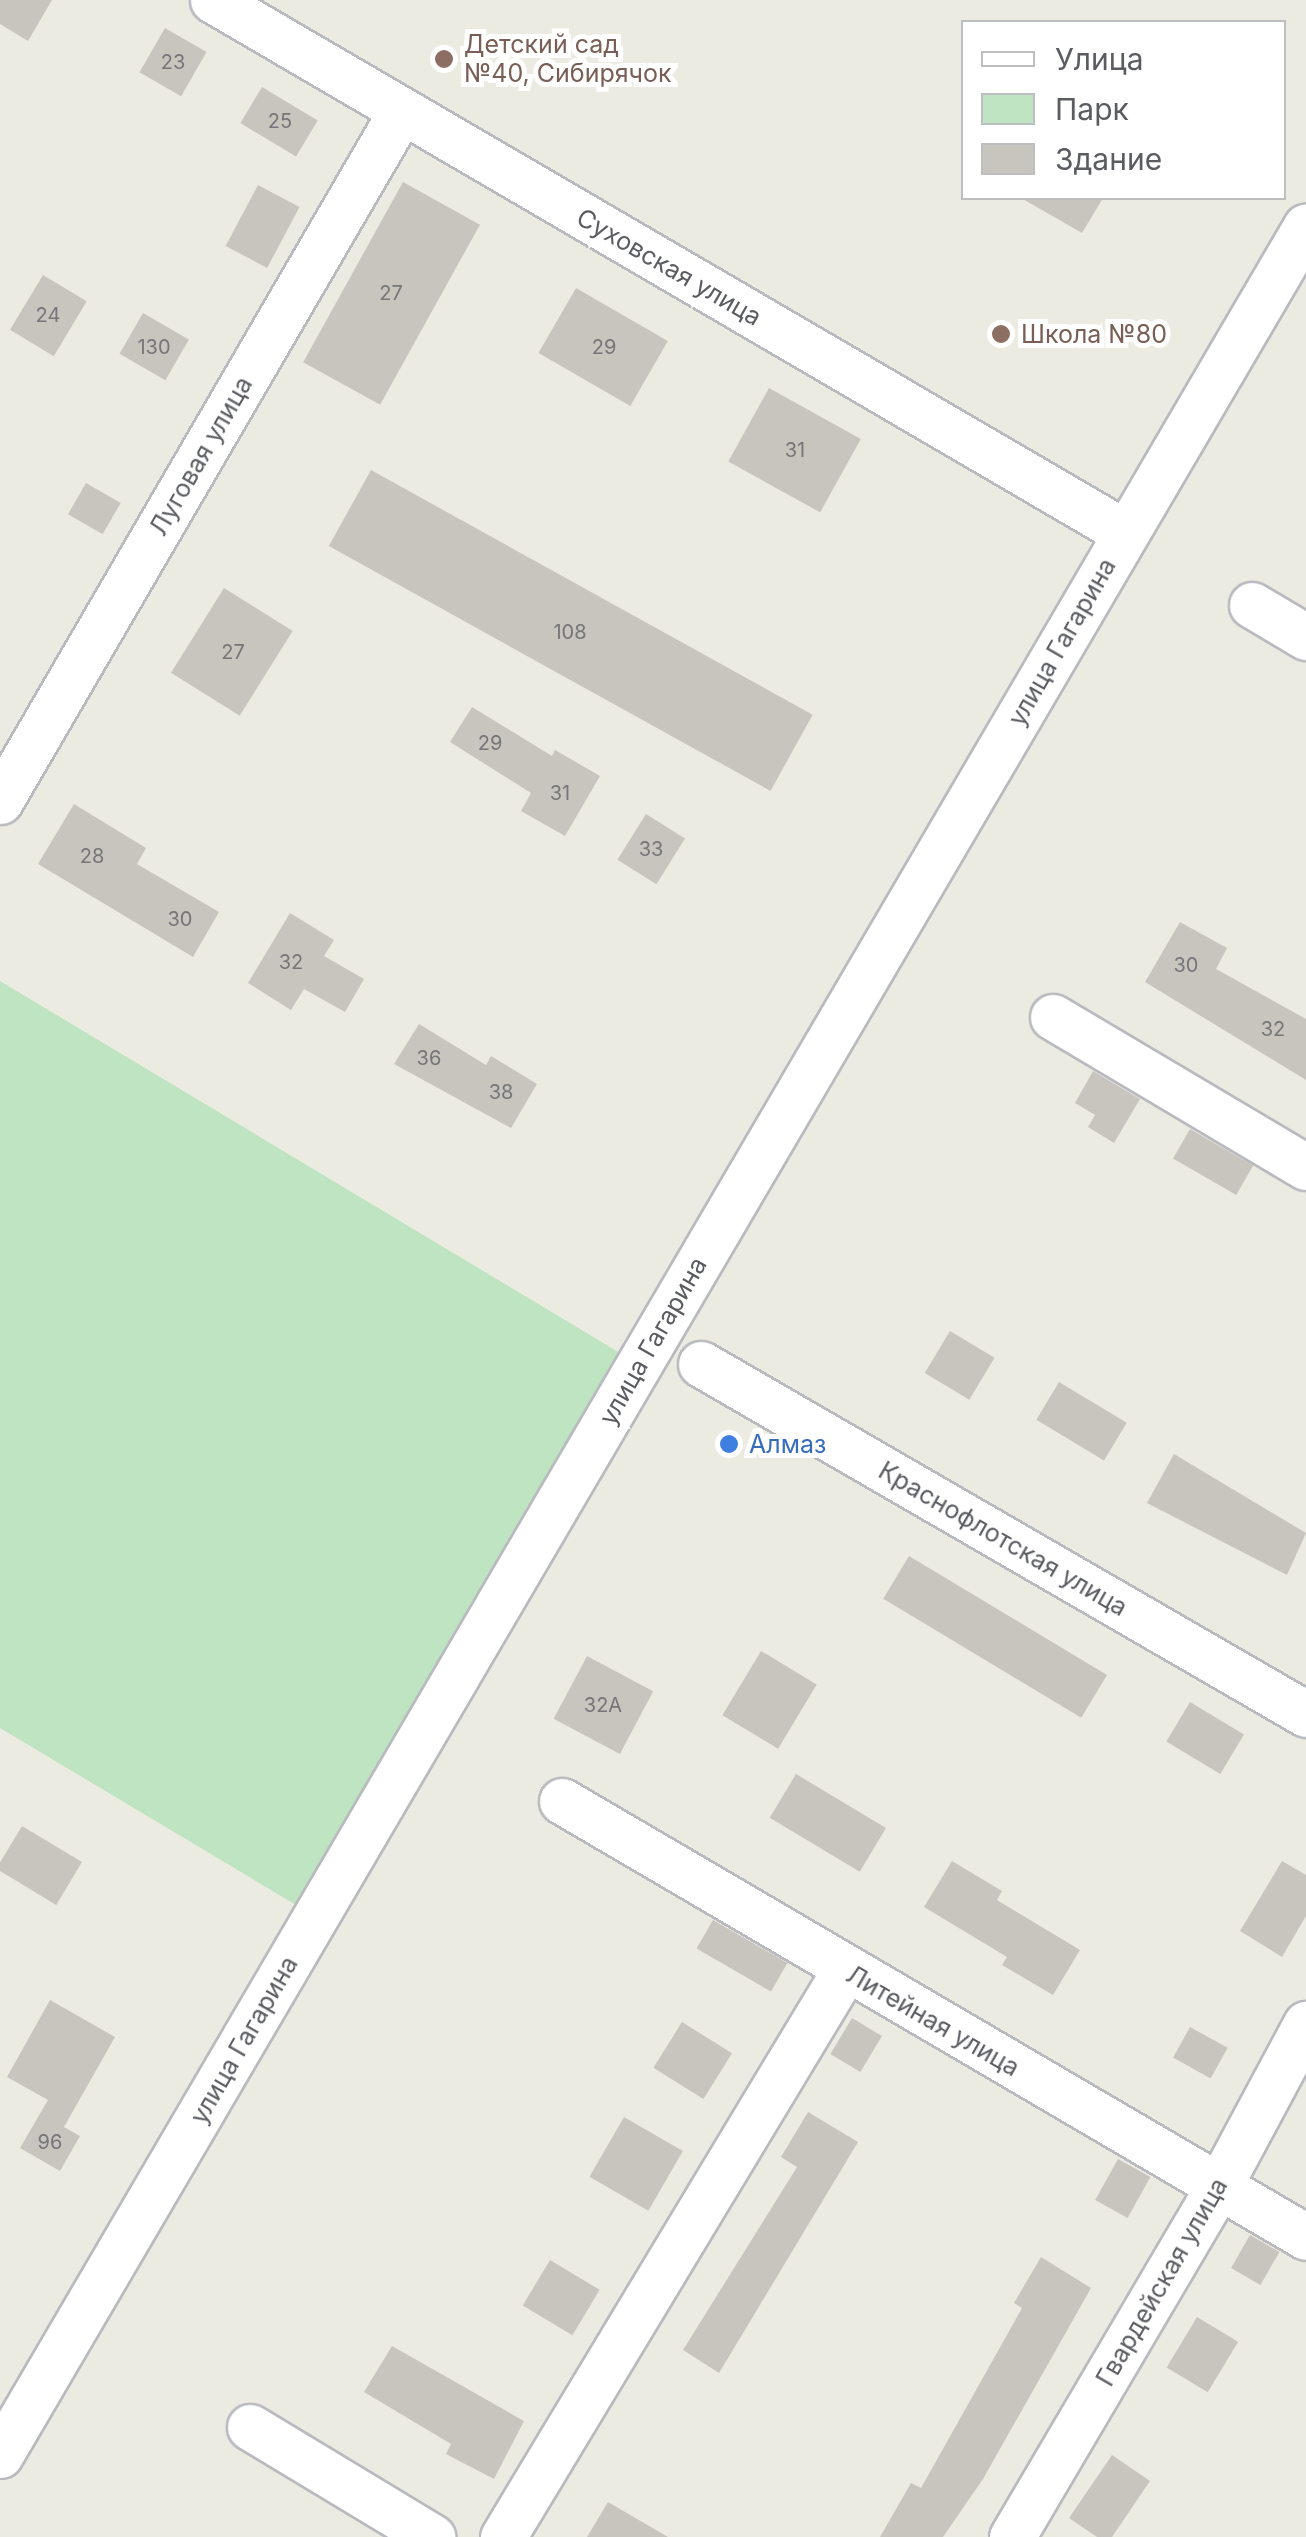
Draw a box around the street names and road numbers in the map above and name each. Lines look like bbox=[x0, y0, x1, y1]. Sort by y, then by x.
street label: Суховская улица bbox=[571, 202, 767, 332]
street label: Луговая улица bbox=[143, 371, 259, 541]
street label: улица Гагарина bbox=[1002, 553, 1122, 731]
street label: улица Гагарина bbox=[593, 1252, 713, 1430]
street label: Краснофлотская улица bbox=[873, 1455, 1133, 1623]
street label: улица Гагарина bbox=[184, 1951, 304, 2129]
street label: Литейная улица bbox=[841, 1959, 1025, 2083]
street label: Гвардейская улица bbox=[1090, 2173, 1234, 2391]

